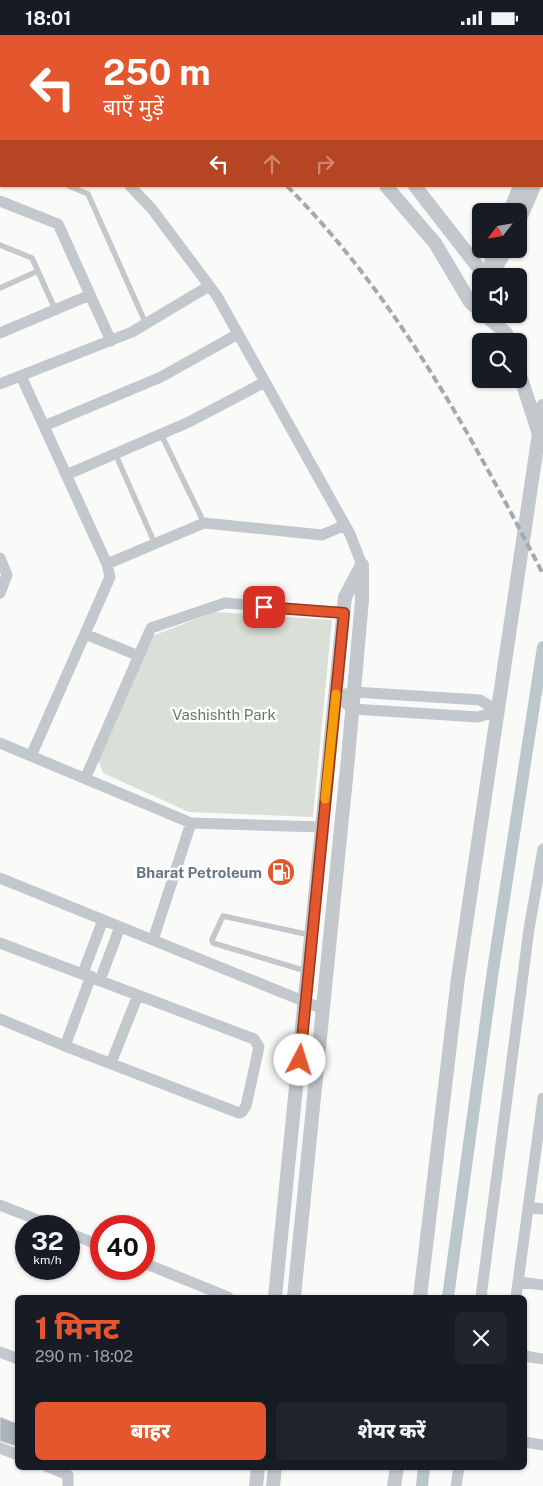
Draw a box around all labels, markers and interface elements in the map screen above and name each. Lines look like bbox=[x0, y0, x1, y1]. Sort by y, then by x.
text: 18:01 bbox=[25, 7, 71, 29]
text: 250 m bbox=[103, 52, 211, 93]
icon: left bbox=[20, 55, 85, 120]
text: बाएँ मुड़ें bbox=[103, 94, 164, 120]
icon: left bbox=[205, 150, 233, 178]
icon: ahead bbox=[258, 150, 286, 178]
icon: right bbox=[311, 150, 339, 178]
north arrow bbox=[472, 203, 528, 257]
map controls bbox=[472, 203, 527, 388]
button: sound bbox=[472, 268, 527, 323]
button: search bbox=[472, 333, 527, 388]
pin bbox=[243, 586, 285, 628]
icon: arrive bbox=[250, 593, 278, 621]
park label: Vashishth Park bbox=[172, 706, 276, 723]
fuel station icon: Bharat Petroleum bbox=[266, 857, 296, 887]
place label: Bharat Petroleum bbox=[136, 864, 262, 881]
position arrow bbox=[273, 1033, 325, 1085]
speed limit sign: 40 bbox=[90, 1215, 155, 1280]
text: 32 bbox=[31, 1226, 64, 1256]
text: km/h bbox=[33, 1253, 62, 1267]
text: 1 मिनट bbox=[35, 1310, 119, 1346]
button: close bbox=[455, 1312, 507, 1364]
text: 290 m · 18:02 bbox=[35, 1347, 133, 1366]
button: बाहर bbox=[35, 1402, 266, 1460]
button: शेयर करें bbox=[276, 1402, 507, 1460]

